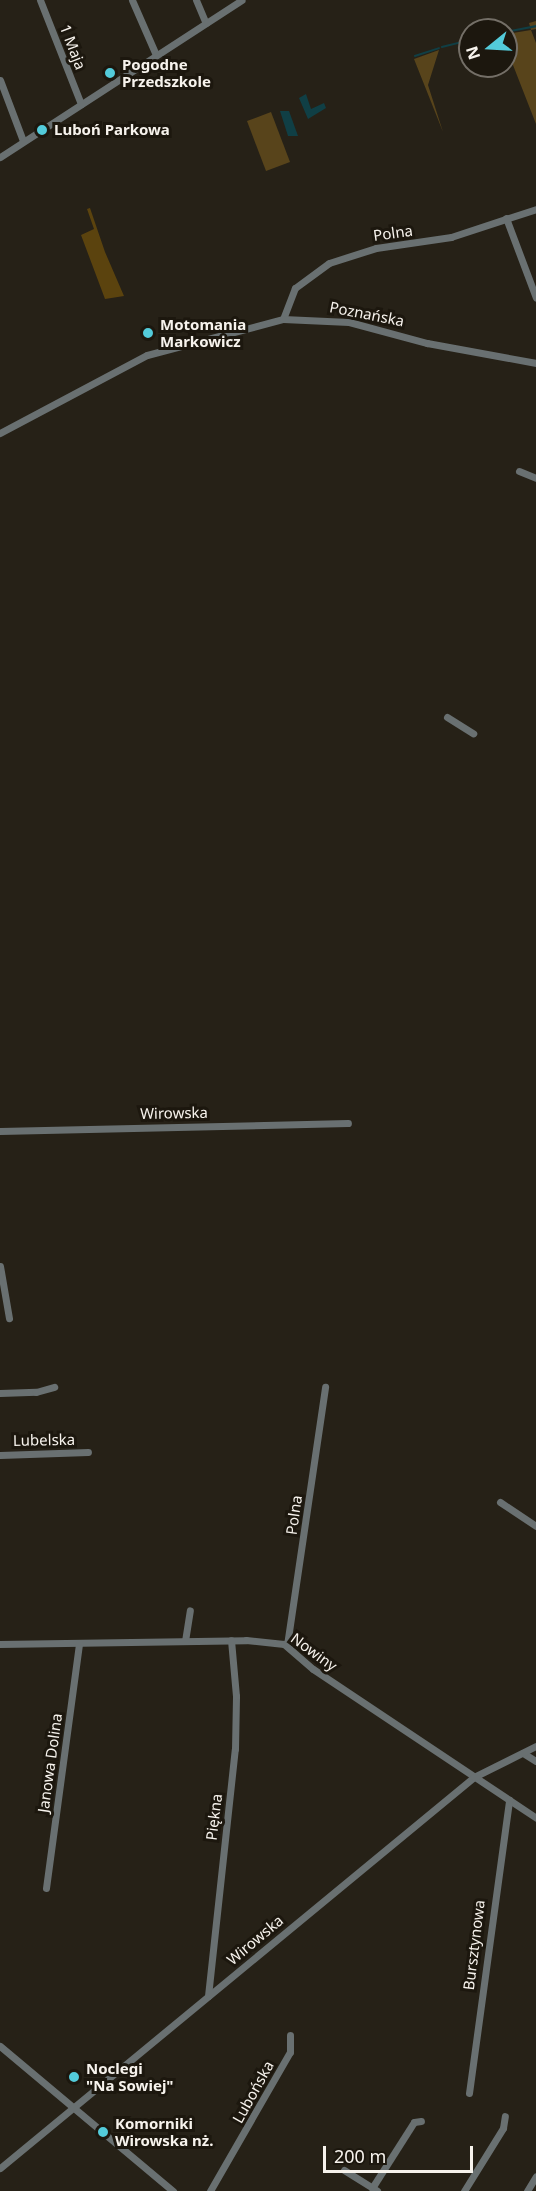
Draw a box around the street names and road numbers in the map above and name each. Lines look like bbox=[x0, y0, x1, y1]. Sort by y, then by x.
street label: 1 Maja bbox=[56, 22, 90, 72]
street label: Polna bbox=[372, 221, 414, 245]
street label: Poznańska bbox=[328, 298, 406, 330]
street label: Wirowska bbox=[140, 1103, 208, 1123]
street label: Lubelska bbox=[13, 1430, 75, 1450]
street label: Polna bbox=[282, 1494, 306, 1536]
street label: Nowiny bbox=[287, 1629, 341, 1675]
street label: Janowa Dolina bbox=[34, 1712, 66, 1814]
street label: Piękna bbox=[202, 1793, 226, 1841]
street label: Bursztynowa bbox=[460, 1899, 488, 1991]
street label: Wirowska bbox=[223, 1911, 287, 1969]
street label: Lubońska bbox=[229, 2058, 277, 2126]

